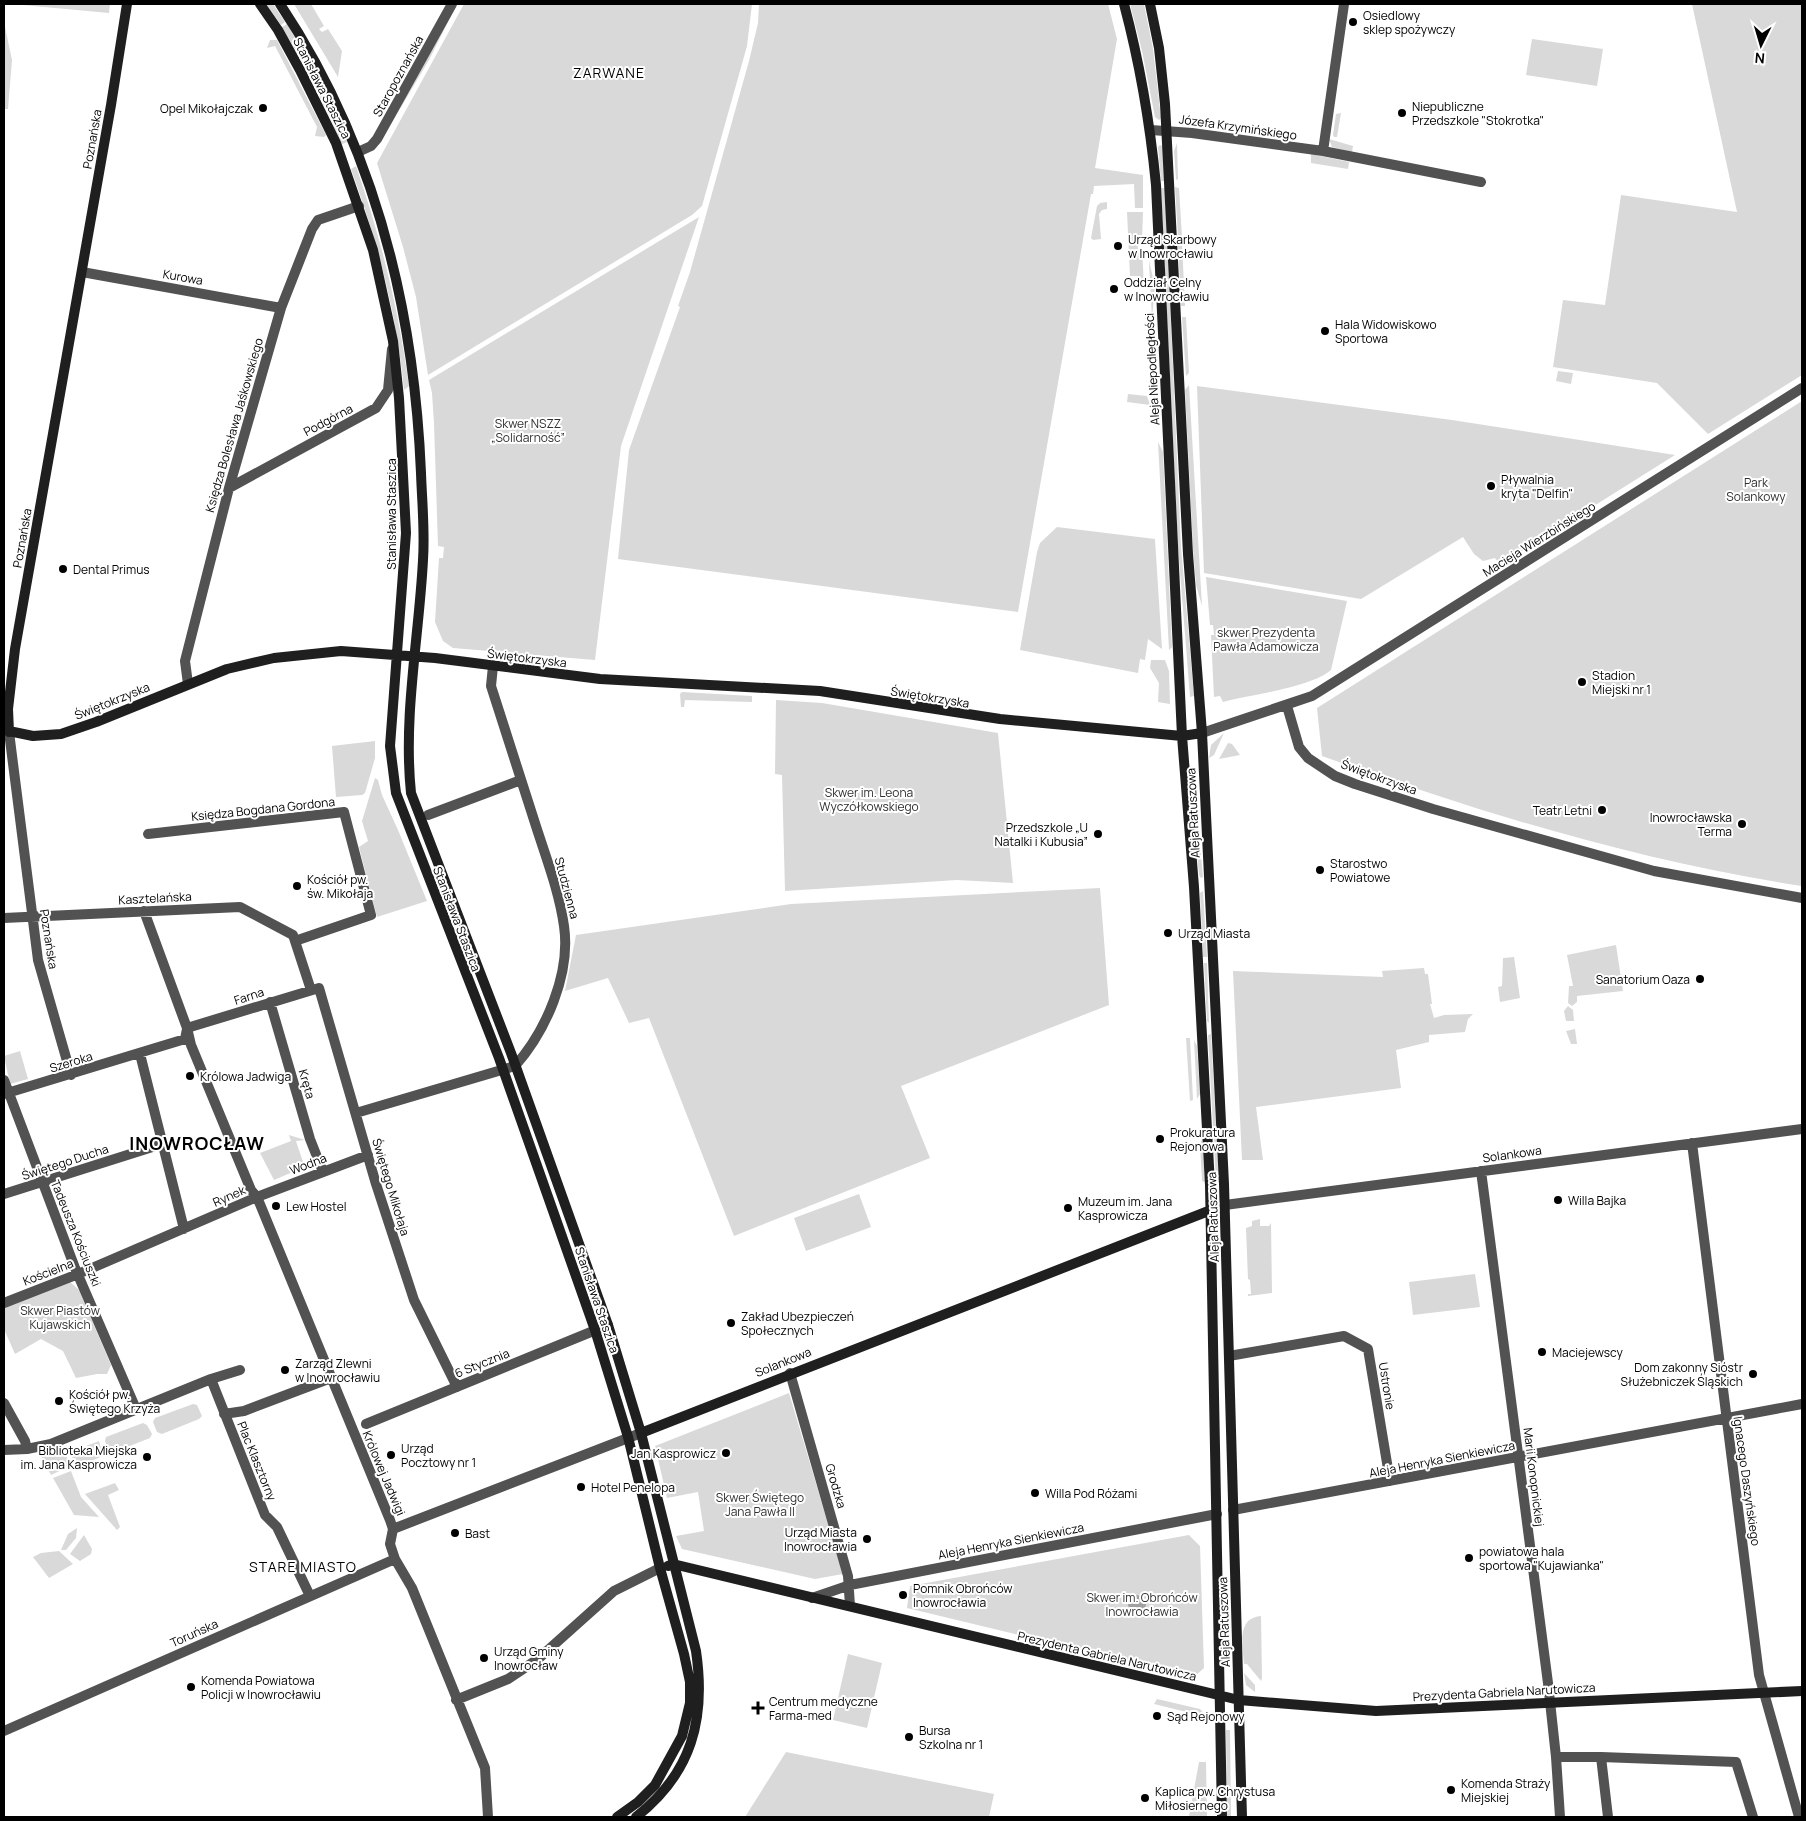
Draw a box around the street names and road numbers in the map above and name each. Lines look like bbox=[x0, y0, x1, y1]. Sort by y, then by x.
street label: Staropoznańska bbox=[369, 32, 427, 120]
street label: Stanisława Staszica bbox=[289, 35, 355, 141]
street label: Poznańska bbox=[78, 108, 106, 170]
street label: Józefa Krzymińskiego bbox=[1178, 110, 1298, 144]
street label: Kurowa bbox=[162, 265, 204, 289]
street label: Aleja Niepodległości bbox=[1141, 312, 1163, 426]
street label: Księdza Bolesława Jaśkowskiego bbox=[201, 336, 267, 514]
street label: Podgórna bbox=[300, 400, 356, 440]
street label: Stanisława Staszica bbox=[383, 458, 400, 570]
street label: Macieja Wierzbińskiego bbox=[1479, 497, 1599, 581]
street label: Poznańska bbox=[8, 507, 36, 569]
street label: Świętokrzyska bbox=[486, 645, 568, 671]
street label: Świętokrzyska bbox=[72, 678, 152, 724]
street label: Świętokrzyska bbox=[889, 682, 971, 712]
street label: Świętokrzyska bbox=[1339, 755, 1419, 799]
street label: Aleja Ratuszowa bbox=[1182, 768, 1204, 858]
street label: Księdza Bogdana Gordona bbox=[190, 793, 336, 825]
street label: Studzienna bbox=[551, 855, 583, 921]
street label: Stanisława Staszica bbox=[429, 864, 485, 974]
street label: Kasztelańska bbox=[118, 888, 192, 908]
street label: Poznańska bbox=[36, 908, 62, 970]
street label: Farna bbox=[232, 983, 266, 1009]
street label: Szeroka bbox=[47, 1047, 95, 1077]
street label: Kręta bbox=[295, 1067, 319, 1101]
street label: Świętego Mikołaja bbox=[368, 1136, 414, 1238]
street label: Świętego Ducha bbox=[19, 1140, 111, 1184]
street label: Solankowa bbox=[1481, 1141, 1543, 1167]
street label: Wodna bbox=[287, 1149, 329, 1179]
street label: Aleja Ratuszowa bbox=[1203, 1172, 1223, 1262]
street label: Tadeusza Kościuszki bbox=[47, 1177, 105, 1289]
street label: Rynek bbox=[210, 1181, 249, 1211]
street label: Stanisława Staszica bbox=[571, 1245, 623, 1355]
street label: Kościelna bbox=[20, 1255, 76, 1289]
street label: Solankowa bbox=[752, 1343, 814, 1381]
street label: 6 Stycznia bbox=[452, 1344, 512, 1382]
street label: Ustronie bbox=[1375, 1361, 1399, 1411]
street label: Ignacego Daszyńskiego bbox=[1729, 1415, 1765, 1547]
street label: Plac Klasztorny bbox=[233, 1419, 281, 1504]
street label: Marii Konopnickiej bbox=[1520, 1427, 1548, 1527]
street label: Królowej Jadwigi bbox=[358, 1428, 410, 1518]
street label: Aleja Henryka Sienkiewicza bbox=[1368, 1437, 1516, 1481]
street label: Grodzka bbox=[822, 1462, 850, 1510]
street label: Aleja Henryka Sienkiewicza bbox=[937, 1519, 1085, 1563]
street label: Aleja Ratuszowa bbox=[1214, 1577, 1234, 1667]
street label: Toruńska bbox=[167, 1615, 221, 1651]
street label: Prezydenta Gabriela Narutowicza bbox=[1016, 1627, 1198, 1685]
street label: Prezydenta Gabriela Narutowicza bbox=[1412, 1679, 1596, 1705]

